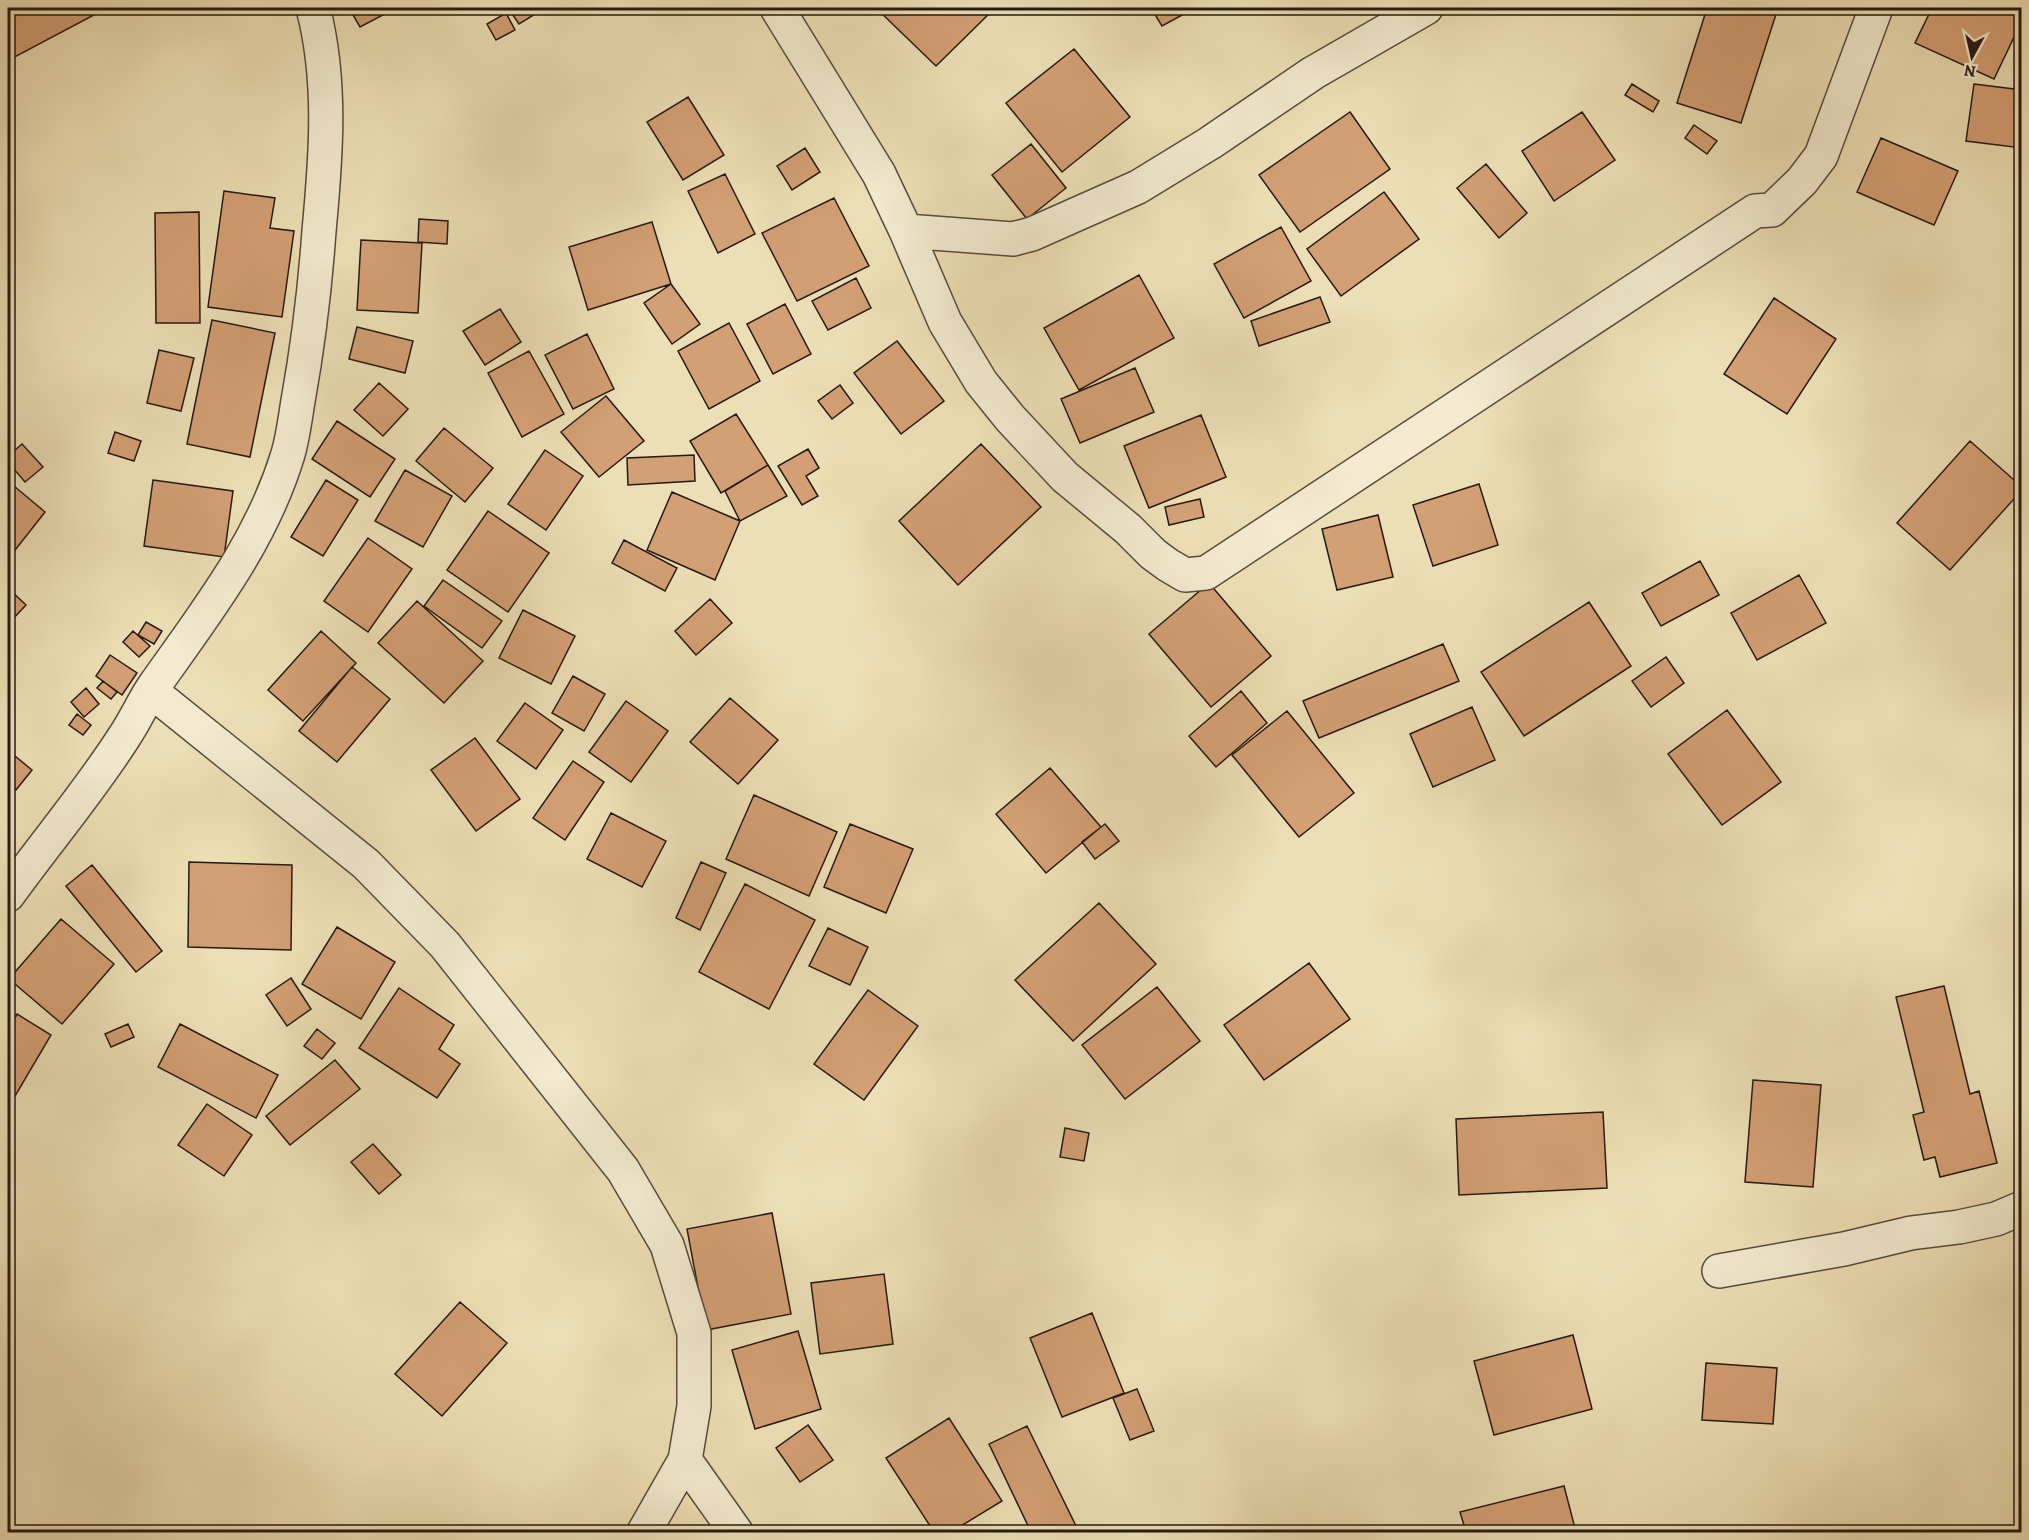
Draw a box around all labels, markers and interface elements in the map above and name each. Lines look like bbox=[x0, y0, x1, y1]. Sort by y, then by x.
north arrow bbox=[1942, 27, 2002, 87]
text: N bbox=[1962, 59, 1977, 83]

